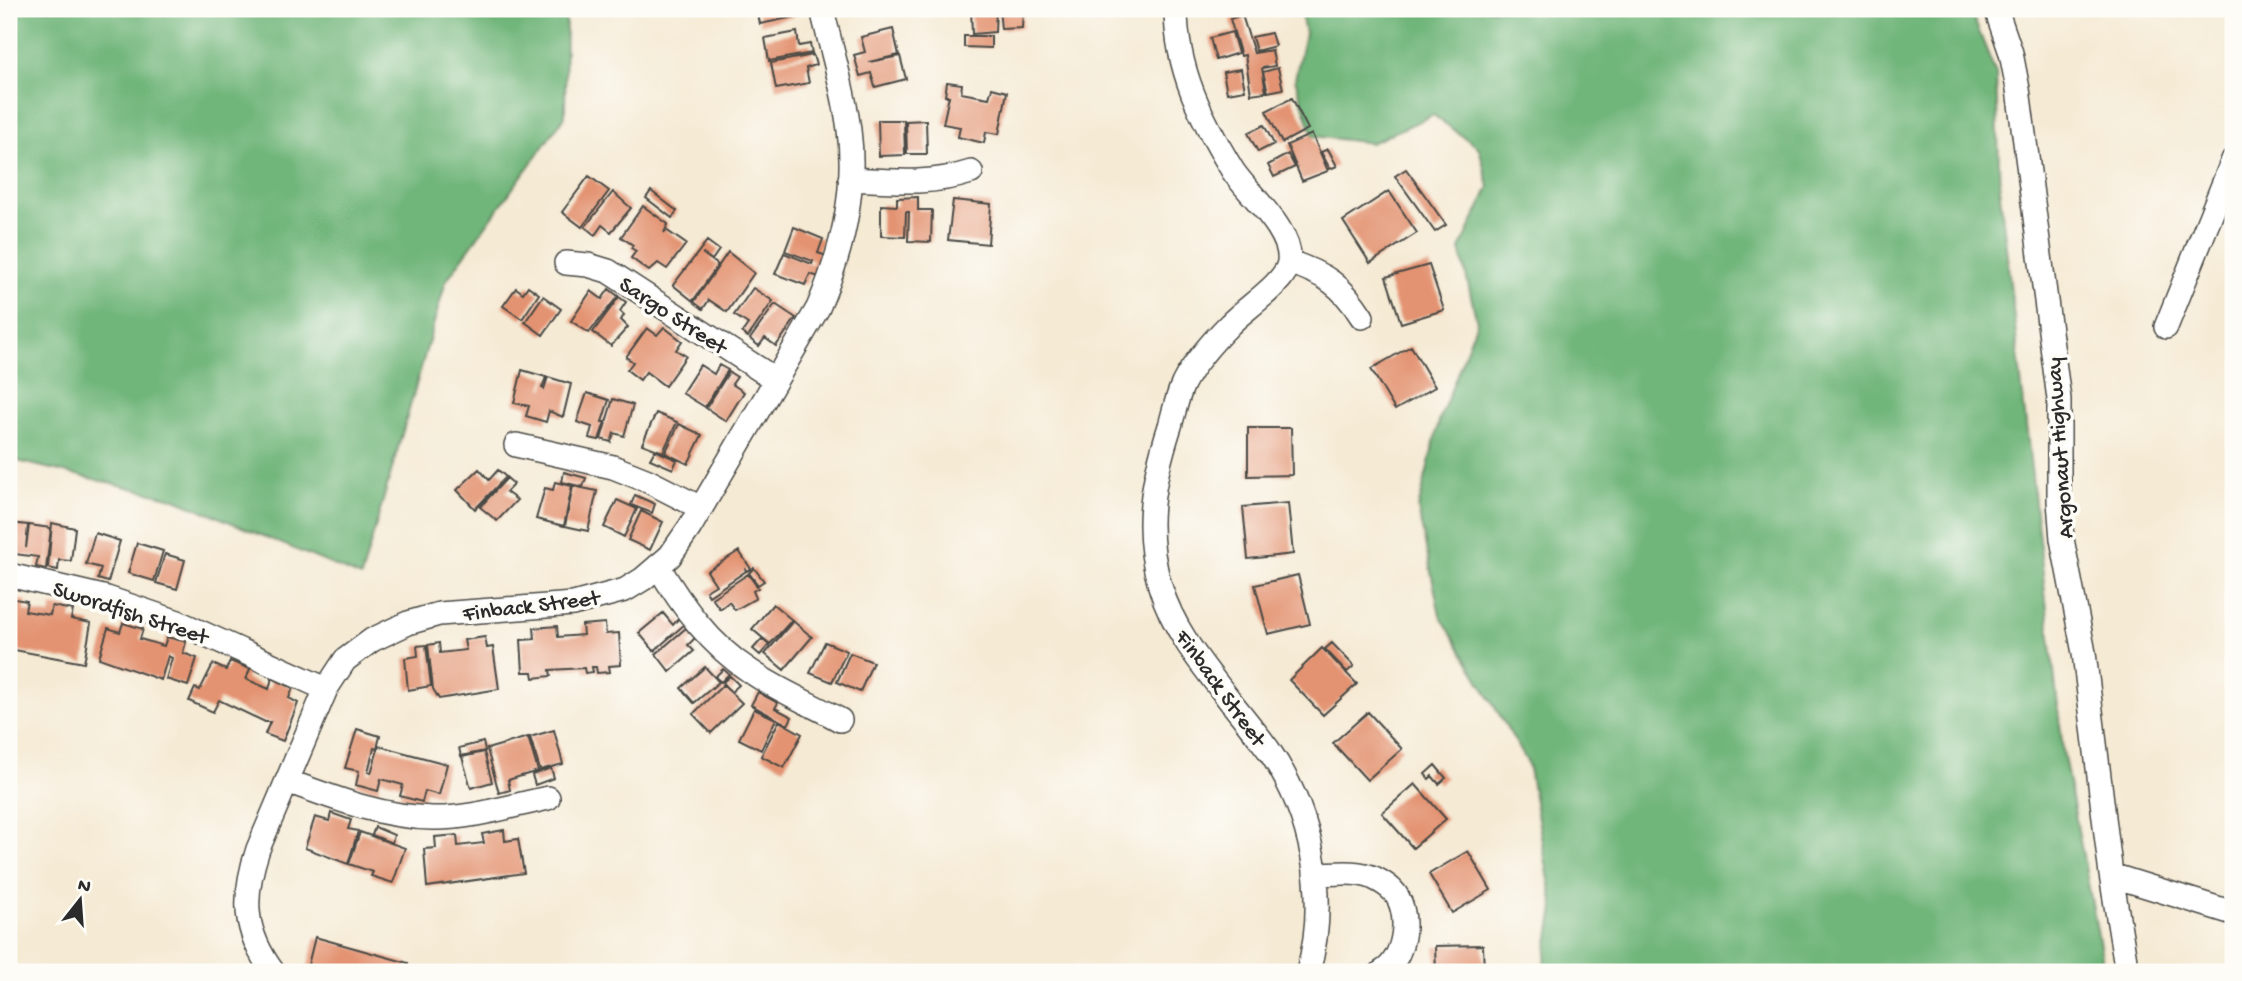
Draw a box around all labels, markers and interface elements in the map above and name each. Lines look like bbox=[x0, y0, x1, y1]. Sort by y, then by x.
street label: Sargo Street bbox=[613, 272, 733, 363]
street label: Argonaut Highway bbox=[2042, 356, 2081, 539]
street label: Swordfish Street bbox=[49, 577, 212, 653]
street label: Finback Street bbox=[461, 586, 603, 629]
street label: Finback Street bbox=[1167, 625, 1271, 754]
north arrow bbox=[46, 866, 116, 936]
text: N bbox=[75, 874, 93, 900]

